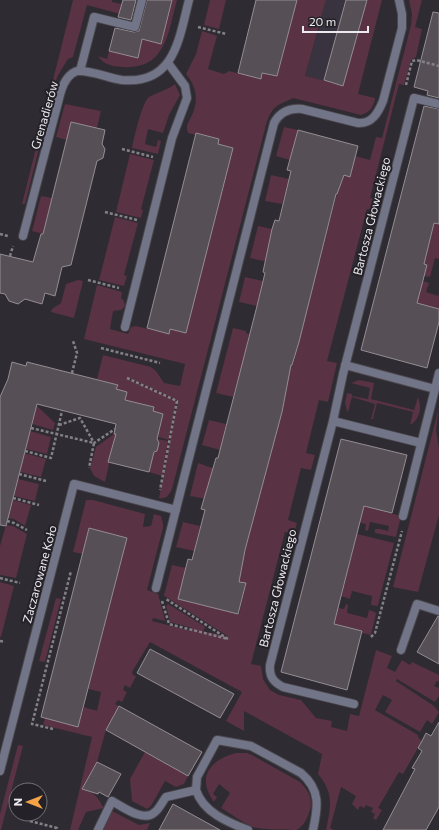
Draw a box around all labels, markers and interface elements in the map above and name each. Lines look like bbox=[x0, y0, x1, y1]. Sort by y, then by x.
scale bar bbox=[303, 8, 368, 34]
text: 20 m bbox=[309, 14, 336, 28]
street label: Grenadierów bbox=[28, 79, 61, 151]
street label: Bartosza Głowackiego bbox=[350, 155, 392, 277]
street label: Zaczarowane Koło bbox=[19, 523, 59, 625]
street label: Bartosza Głowackiego bbox=[256, 527, 298, 649]
north arrow bbox=[8, 782, 48, 822]
text: N bbox=[11, 798, 24, 806]

